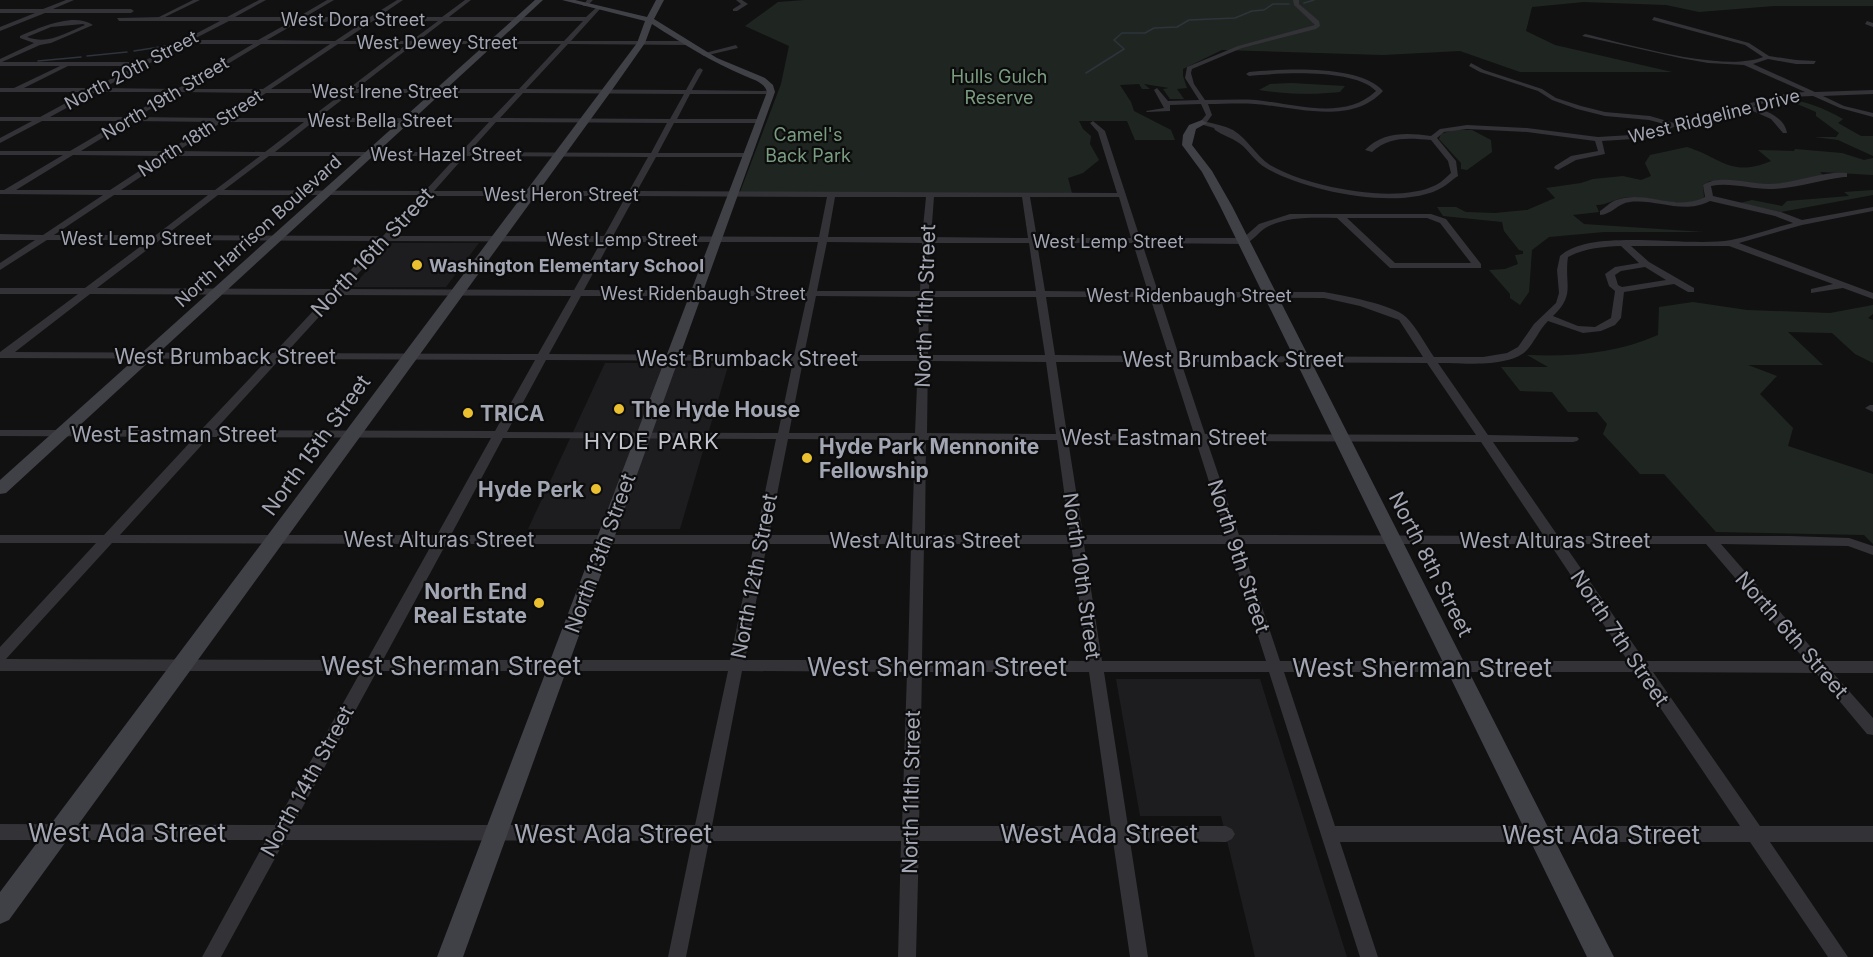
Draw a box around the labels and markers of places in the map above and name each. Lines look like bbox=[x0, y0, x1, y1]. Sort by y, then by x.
place label: Washington Elementary School bbox=[429, 255, 704, 276]
marker: Washington Elementary School bbox=[410, 258, 424, 272]
place label: The Hyde House bbox=[631, 397, 800, 422]
place label: TRICA bbox=[480, 401, 545, 426]
marker: The Hyde House bbox=[612, 402, 626, 416]
marker: TRICA bbox=[461, 406, 475, 420]
place label: Hyde Park Mennonite Fellowship bbox=[819, 434, 1039, 483]
marker: Hyde Park Mennonite Fellowship bbox=[800, 451, 814, 465]
place label: Hyde Perk bbox=[478, 477, 585, 502]
marker: Hyde Perk bbox=[589, 482, 603, 496]
place label: North End Real Estate bbox=[413, 579, 527, 628]
marker: North End Real Estate bbox=[532, 596, 546, 610]

